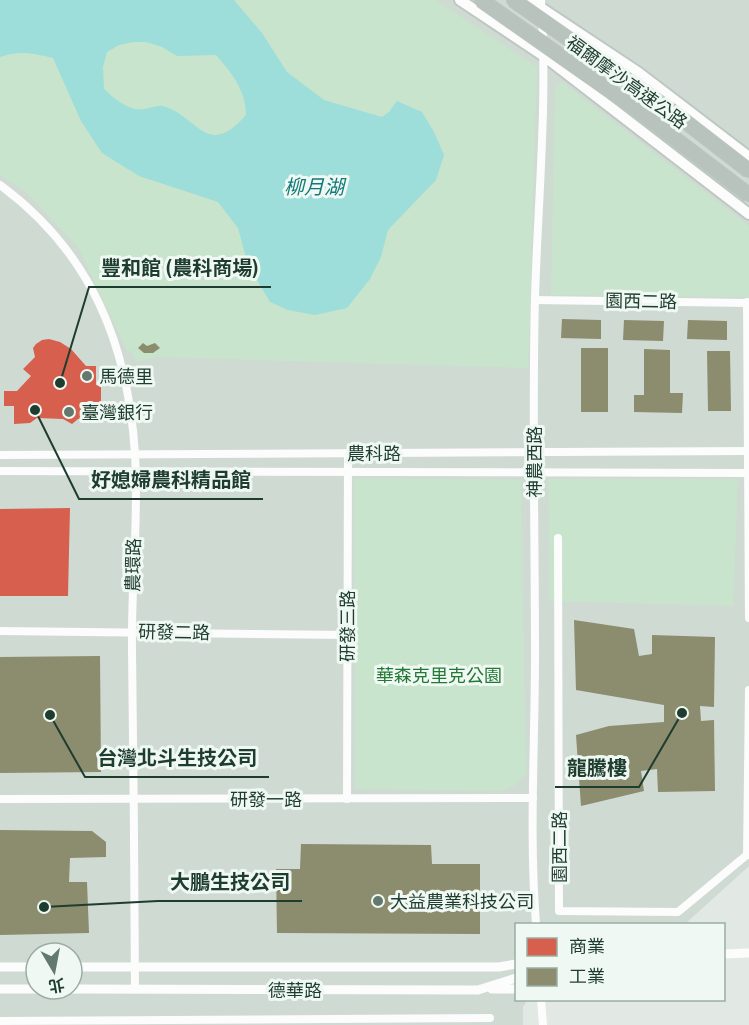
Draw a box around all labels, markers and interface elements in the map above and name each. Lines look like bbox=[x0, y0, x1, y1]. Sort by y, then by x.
street label: 福爾摩沙高速公路 bbox=[563, 31, 691, 133]
water label: 柳月湖 bbox=[284, 175, 347, 199]
callout: 豐和館 (農科商場) bbox=[89, 249, 271, 287]
text: 豐和館 (農科商場) bbox=[101, 256, 259, 280]
street label: 園西二路 bbox=[605, 290, 677, 312]
place label: 馬德里 bbox=[99, 366, 153, 387]
marker: 馬德里 bbox=[80, 369, 94, 383]
place label: 臺灣銀行 bbox=[81, 402, 153, 423]
marker: 臺灣銀行 bbox=[62, 405, 76, 419]
street label: 神農西路 bbox=[524, 426, 545, 498]
street label: 農科路 bbox=[347, 443, 401, 464]
callout: 好媳婦農科精品館 bbox=[79, 461, 263, 499]
text: 好媳婦農科精品館 bbox=[91, 468, 251, 492]
street label: 農環路 bbox=[122, 538, 144, 592]
street label: 研發三路 bbox=[337, 590, 358, 662]
street label: 研發二路 bbox=[138, 621, 210, 643]
park label: 華森克里克公園 bbox=[376, 665, 502, 686]
callout: 台灣北斗生技公司 bbox=[85, 739, 269, 777]
text: 台灣北斗生技公司 bbox=[97, 746, 257, 770]
callout: 龍騰樓 bbox=[555, 749, 639, 787]
text: 龍騰樓 bbox=[567, 756, 627, 780]
street label: 研發一路 bbox=[230, 789, 302, 810]
street label: 園西二路 bbox=[549, 811, 570, 883]
callout: 大鵬生技公司 bbox=[158, 863, 302, 901]
text: 大鵬生技公司 bbox=[170, 870, 290, 894]
place label: 大益農業科技公司 bbox=[390, 891, 534, 912]
marker: 大益農業科技公司 bbox=[371, 894, 385, 908]
legend bbox=[515, 923, 725, 1001]
text: 商業 bbox=[569, 936, 605, 957]
north arrow bbox=[24, 941, 84, 1001]
text: 工業 bbox=[569, 966, 605, 987]
text: 北 bbox=[47, 975, 66, 996]
street label: 德華路 bbox=[268, 980, 322, 1001]

